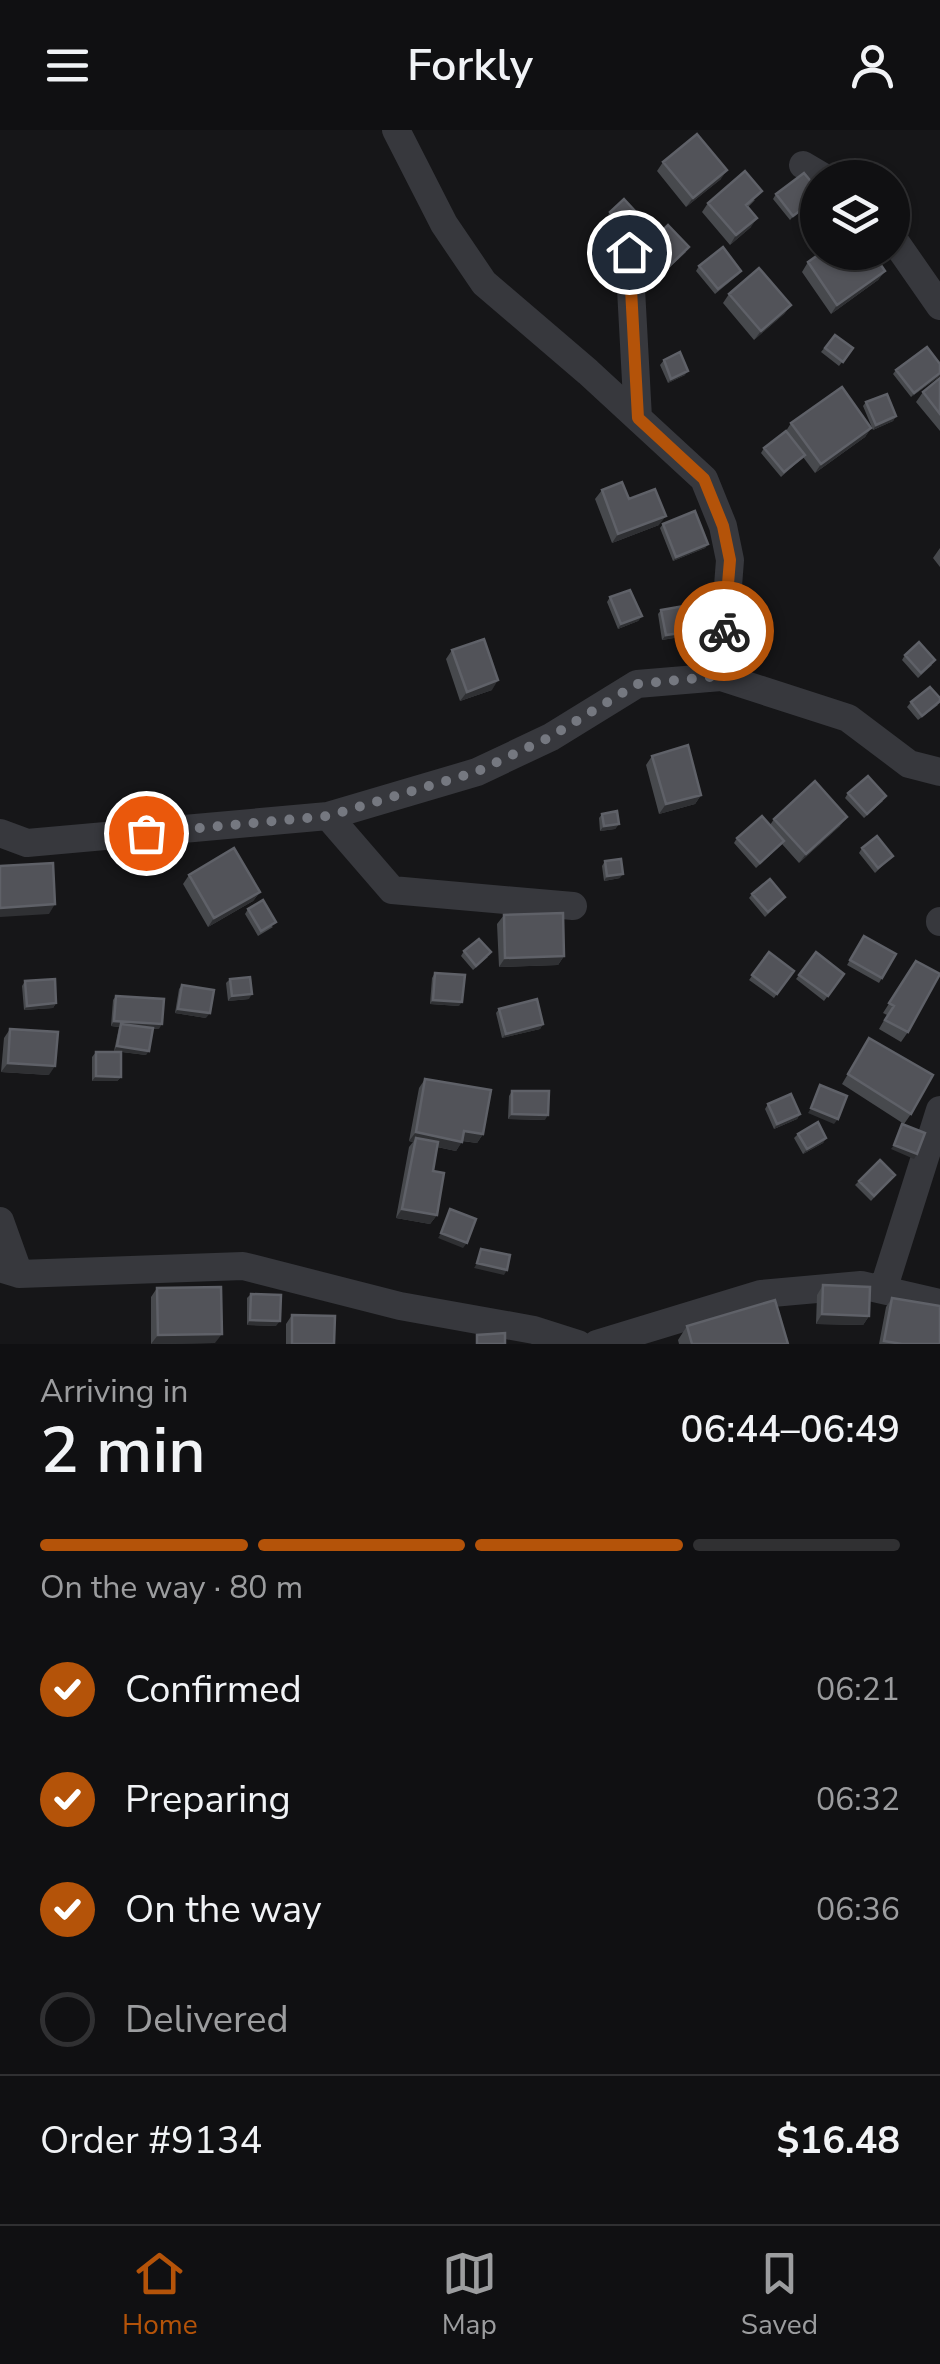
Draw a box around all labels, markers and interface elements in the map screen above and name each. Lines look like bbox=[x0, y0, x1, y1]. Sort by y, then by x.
text: Forkly bbox=[407, 35, 533, 96]
icon: menu bbox=[40, 38, 95, 93]
icon: person bbox=[845, 38, 900, 93]
map controls bbox=[800, 160, 910, 270]
button: layers bbox=[800, 160, 910, 270]
pin bbox=[587, 210, 672, 295]
icon: home bbox=[602, 225, 657, 280]
courier bbox=[674, 581, 774, 681]
icon: bike bbox=[697, 604, 752, 659]
pin bbox=[104, 791, 189, 876]
icon: bag bbox=[119, 806, 174, 861]
text: Arriving in bbox=[40, 1370, 188, 1413]
text: 06:44–06:49 bbox=[681, 1404, 900, 1455]
text: 2 min bbox=[40, 1406, 206, 1495]
text: On the way · 80 m bbox=[40, 1566, 303, 1609]
icon: check bbox=[40, 1662, 95, 1717]
text: Confirmed bbox=[125, 1664, 302, 1715]
text: 06:21 bbox=[816, 1668, 900, 1711]
icon: check bbox=[40, 1772, 95, 1827]
text: Preparing bbox=[125, 1774, 291, 1825]
text: 06:32 bbox=[816, 1778, 900, 1821]
icon: check bbox=[40, 1882, 95, 1937]
text: On the way bbox=[125, 1884, 321, 1935]
text: 06:36 bbox=[816, 1888, 900, 1931]
text: Delivered bbox=[125, 1994, 289, 2045]
text: Order #9134 bbox=[40, 2115, 262, 2166]
text: $16.48 bbox=[777, 2115, 900, 2166]
tab: Home bbox=[122, 2246, 198, 2344]
tab: Map bbox=[442, 2246, 497, 2344]
tab: Saved bbox=[741, 2246, 818, 2344]

